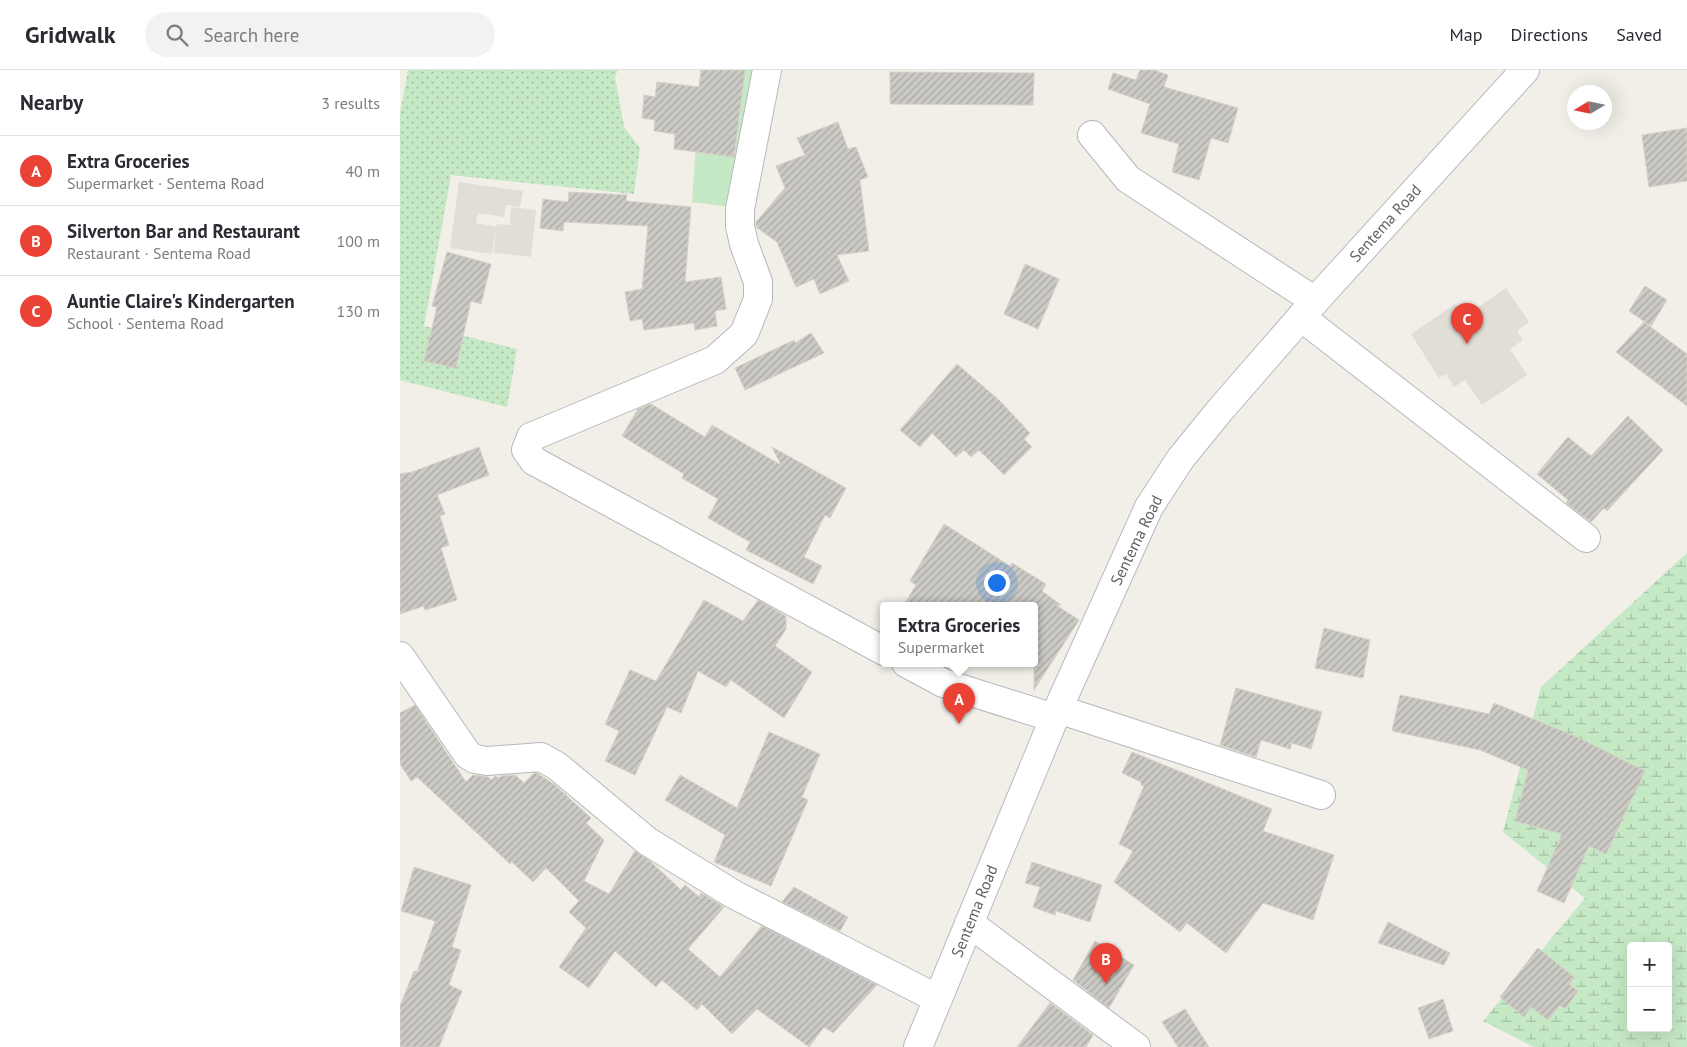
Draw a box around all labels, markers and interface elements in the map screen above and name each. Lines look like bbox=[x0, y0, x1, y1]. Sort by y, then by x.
search box bbox=[145, 12, 495, 57]
text: Gridwalk bbox=[25, 19, 115, 50]
icon: search bbox=[163, 21, 191, 49]
text: Search here bbox=[203, 23, 299, 47]
text: Map bbox=[1450, 23, 1482, 46]
text: Directions bbox=[1510, 23, 1588, 46]
text: Saved bbox=[1616, 23, 1662, 46]
north arrow bbox=[1567, 85, 1612, 130]
text: Nearby bbox=[20, 89, 83, 116]
text: 3 results bbox=[321, 93, 380, 113]
text: Extra Groceries bbox=[67, 149, 190, 173]
text: A bbox=[31, 161, 41, 181]
text: 40 m bbox=[345, 161, 380, 181]
text: Supermarket · Sentema Road bbox=[67, 173, 264, 193]
street label: Sentema Road bbox=[1345, 180, 1425, 266]
text: Silverton Bar and Restaurant bbox=[67, 219, 300, 243]
text: B bbox=[31, 231, 41, 251]
text: 100 m bbox=[337, 231, 380, 251]
text: Restaurant · Sentema Road bbox=[67, 243, 251, 263]
text: Auntie Claire's Kindergarten bbox=[67, 289, 295, 313]
text: C bbox=[32, 301, 40, 321]
text: 130 m bbox=[337, 301, 380, 321]
pin: C bbox=[1451, 303, 1483, 344]
text: School · Sentema Road bbox=[67, 313, 224, 333]
street label: Sentema Road bbox=[1106, 492, 1166, 588]
your location bbox=[984, 570, 1010, 596]
popup bbox=[880, 602, 1038, 667]
text: Extra Groceries bbox=[898, 613, 1020, 637]
text: Supermarket bbox=[898, 637, 984, 657]
pin: A bbox=[943, 683, 975, 724]
street label: Sentema Road bbox=[946, 862, 1002, 960]
map controls bbox=[1627, 942, 1672, 1032]
button: + bbox=[1627, 942, 1672, 987]
pin: B bbox=[1090, 943, 1122, 984]
button: − bbox=[1627, 987, 1672, 1032]

